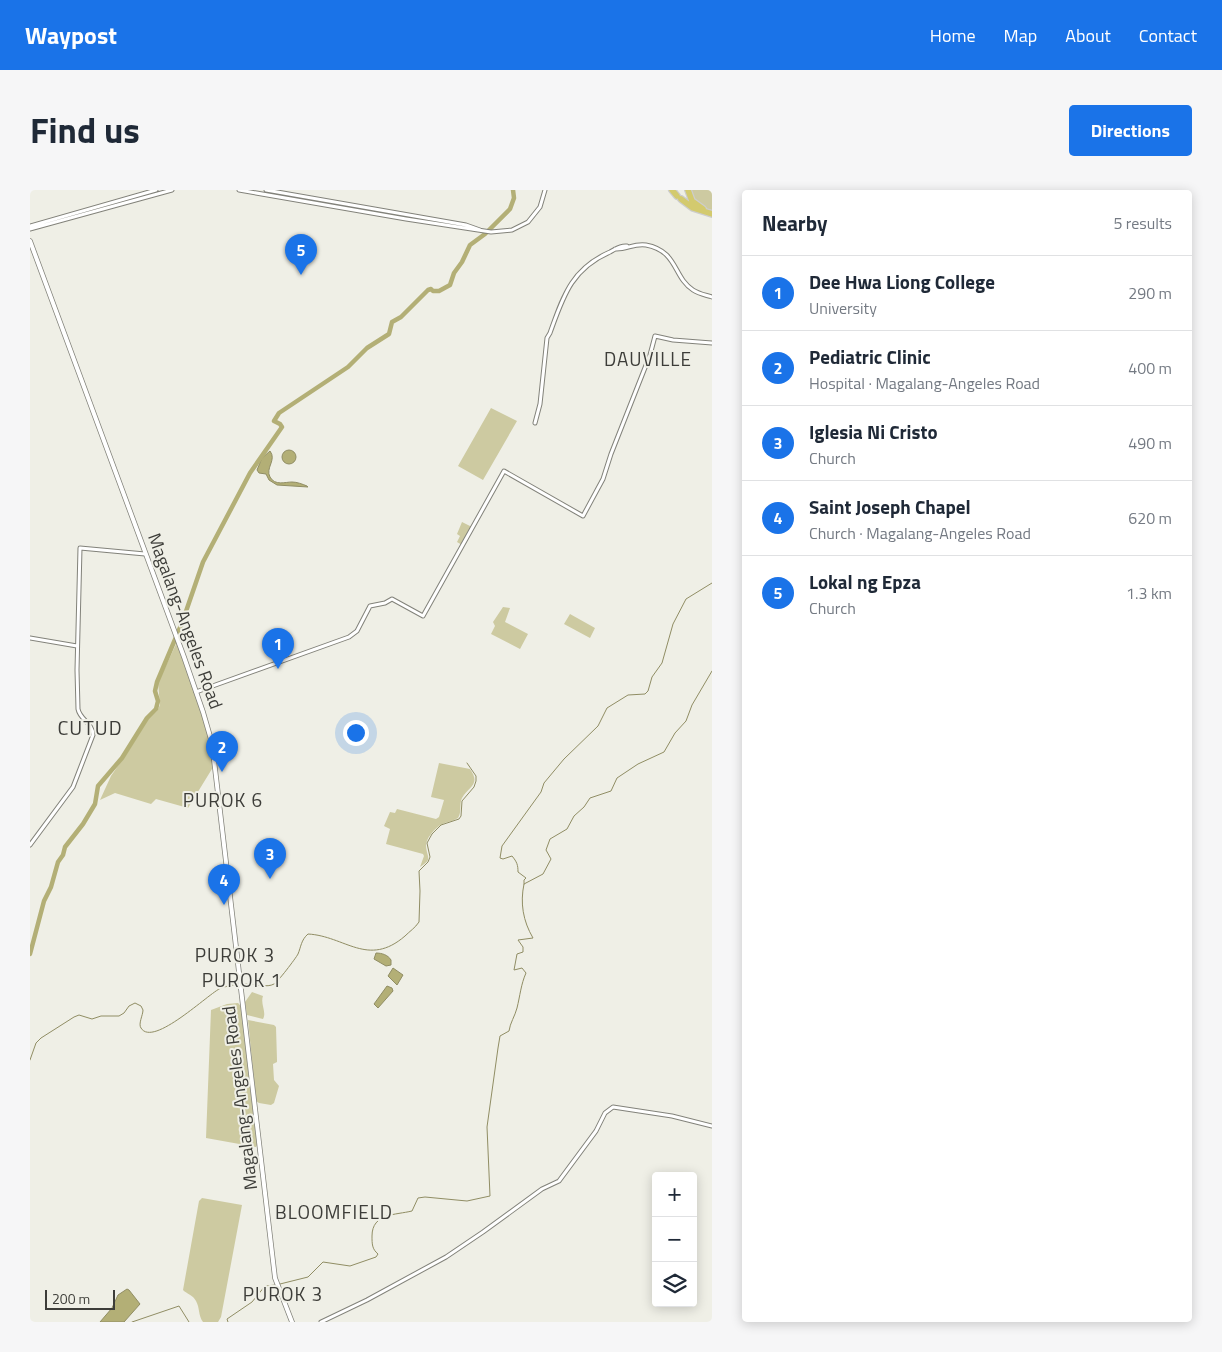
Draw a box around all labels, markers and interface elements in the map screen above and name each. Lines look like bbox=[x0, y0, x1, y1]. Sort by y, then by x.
text: Waypost bbox=[25, 17, 117, 53]
text: Home bbox=[930, 22, 976, 49]
text: Map bbox=[1004, 22, 1037, 49]
text: About bbox=[1065, 22, 1111, 49]
text: Contact bbox=[1139, 22, 1197, 49]
text: Find us bbox=[30, 103, 140, 157]
button: Directions bbox=[1069, 105, 1192, 156]
text: Nearby bbox=[762, 207, 827, 239]
text: 5 results bbox=[1113, 211, 1172, 235]
pin: 5 bbox=[285, 234, 317, 275]
text: Dee Hwa Liong College bbox=[809, 267, 995, 296]
text: 1 bbox=[774, 281, 782, 305]
text: 290 m bbox=[1128, 281, 1172, 305]
text: University bbox=[809, 296, 877, 320]
text: Pediatric Clinic bbox=[809, 342, 931, 371]
district label: DAUVILLE bbox=[604, 344, 692, 373]
text: 2 bbox=[774, 356, 782, 380]
text: 400 m bbox=[1128, 356, 1172, 380]
text: Hospital · Magalang-Angeles Road bbox=[809, 371, 1040, 395]
text: Iglesia Ni Cristo bbox=[809, 417, 938, 446]
text: 3 bbox=[774, 431, 782, 455]
text: 490 m bbox=[1128, 431, 1172, 455]
text: Church bbox=[809, 446, 856, 470]
text: Saint Joseph Chapel bbox=[809, 492, 971, 521]
text: 4 bbox=[774, 506, 782, 530]
text: 620 m bbox=[1128, 506, 1172, 530]
text: Church · Magalang-Angeles Road bbox=[809, 521, 1031, 545]
street label: Magalang-Angeles Road bbox=[141, 529, 230, 712]
text: Lokal ng Epza bbox=[809, 567, 921, 596]
text: 5 bbox=[774, 581, 782, 605]
text: 1.3 km bbox=[1126, 581, 1172, 605]
text: Church bbox=[809, 596, 856, 620]
pin: 1 bbox=[262, 628, 294, 669]
district label: CUTUD bbox=[57, 712, 123, 743]
your location bbox=[343, 720, 369, 746]
pin: 2 bbox=[206, 731, 238, 772]
district label: PUROK 6 bbox=[183, 785, 263, 814]
pin: 3 bbox=[254, 838, 286, 879]
pin: 4 bbox=[208, 864, 240, 905]
district label: PUROK 3 bbox=[195, 940, 275, 969]
district label: PUROK 1 bbox=[202, 965, 282, 994]
street label: Magalang-Angeles Road bbox=[215, 1004, 264, 1192]
map controls bbox=[652, 1172, 697, 1307]
button: + bbox=[652, 1172, 697, 1217]
district label: BLOOMFIELD bbox=[275, 1197, 393, 1226]
button: − bbox=[652, 1217, 697, 1262]
button: layers bbox=[652, 1262, 697, 1307]
district label: PUROK 3 bbox=[243, 1279, 323, 1308]
scale bar bbox=[45, 1287, 115, 1310]
text: 200 m bbox=[52, 1288, 90, 1309]

